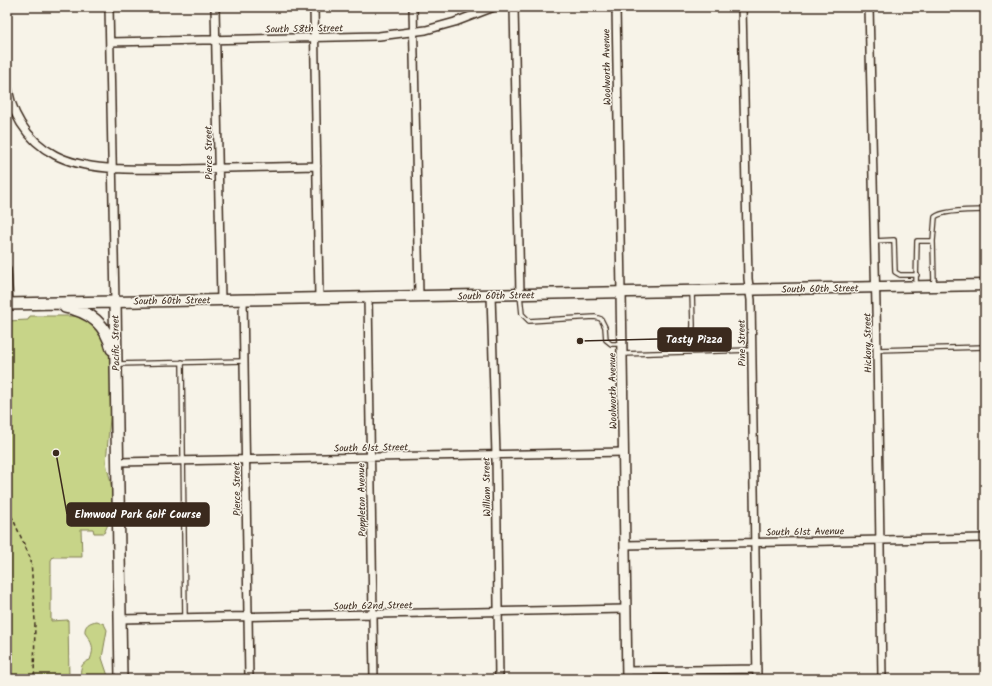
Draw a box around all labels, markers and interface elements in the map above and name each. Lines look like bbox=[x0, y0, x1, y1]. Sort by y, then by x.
street label: South 58th Street bbox=[265, 20, 343, 38]
street label: Woolworth Avenue bbox=[598, 28, 616, 105]
street label: Pierce Street bbox=[201, 126, 217, 180]
street label: South 60th Street bbox=[781, 280, 859, 298]
street label: South 60th Street bbox=[457, 287, 535, 305]
street label: South 60th Street bbox=[133, 292, 211, 310]
street label: Hickory Street bbox=[859, 313, 877, 373]
street label: Pacific Street bbox=[108, 315, 124, 371]
street label: Pine Street bbox=[734, 319, 750, 367]
callout: Tasty Pizza bbox=[658, 328, 731, 351]
text: Tasty Pizza bbox=[666, 331, 723, 349]
street label: Woolworth Avenue bbox=[604, 352, 622, 429]
street label: South 61st Street bbox=[334, 439, 408, 457]
street label: William Street bbox=[478, 457, 496, 517]
street label: Pierce Street bbox=[229, 462, 245, 516]
street label: Poppleton Avenue bbox=[353, 463, 371, 537]
callout: Elmwood Park Golf Course bbox=[67, 503, 209, 526]
text: Elmwood Park Golf Course bbox=[75, 506, 202, 524]
street label: South 61st Avenue bbox=[766, 523, 845, 541]
street label: South 62nd Street bbox=[333, 597, 413, 615]

